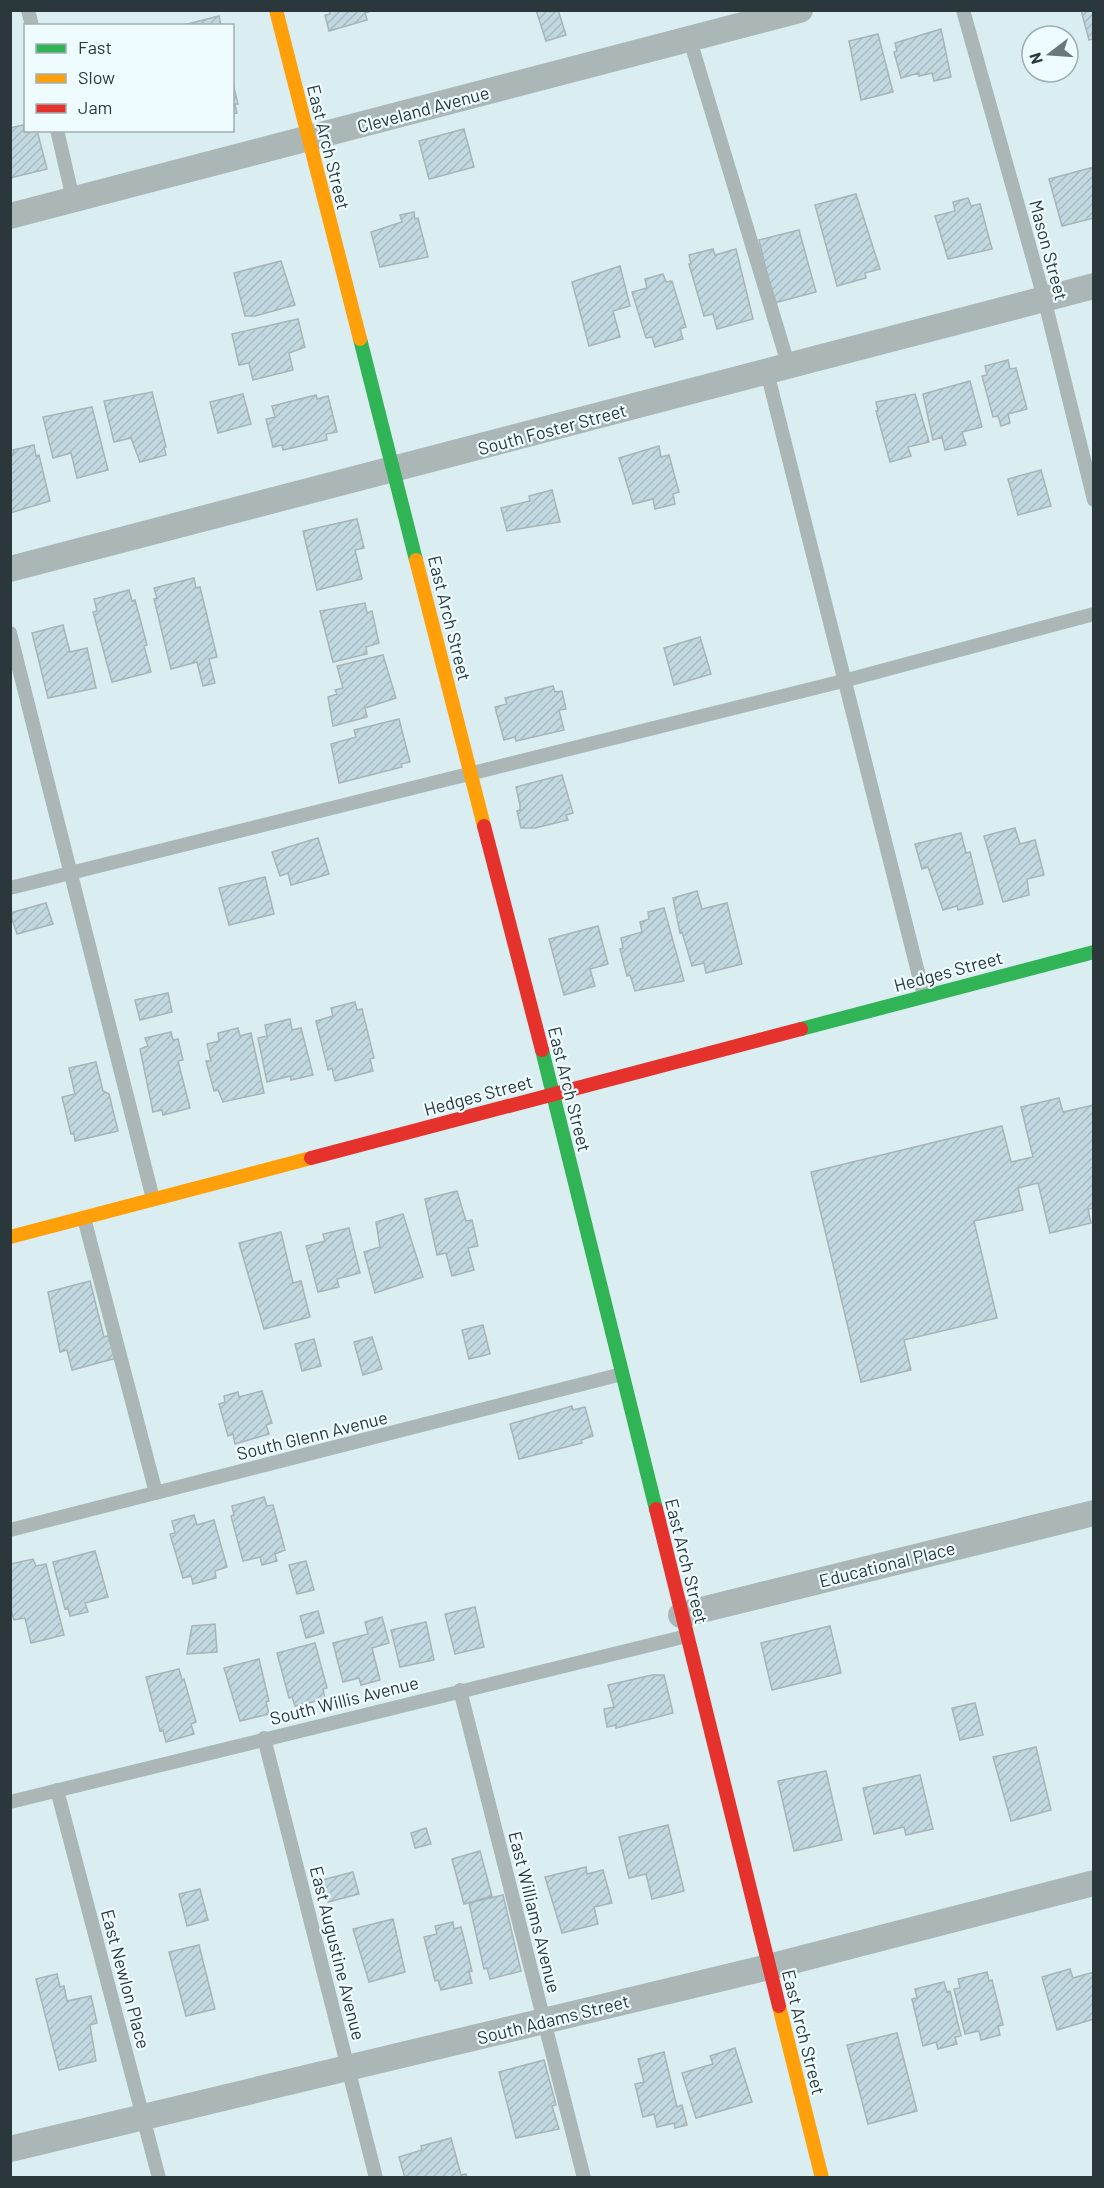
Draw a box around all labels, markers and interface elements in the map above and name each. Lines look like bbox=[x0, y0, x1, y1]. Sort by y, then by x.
legend bbox=[24, 24, 234, 132]
north arrow bbox=[1020, 24, 1080, 84]
text: Fast bbox=[78, 36, 112, 58]
text: N bbox=[1025, 51, 1046, 66]
text: Slow bbox=[78, 66, 115, 88]
street label: Cleveland Avenue bbox=[355, 81, 491, 137]
street label: East Arch Street bbox=[303, 82, 355, 212]
text: Jam bbox=[78, 96, 112, 118]
street label: Mason Street bbox=[1025, 197, 1073, 303]
street label: South Foster Street bbox=[475, 399, 629, 459]
street label: East Arch Street bbox=[424, 553, 476, 683]
street label: Hedges Street bbox=[891, 946, 1005, 996]
street label: East Arch Street bbox=[544, 1024, 596, 1154]
street label: Hedges Street bbox=[421, 1070, 535, 1120]
street label: South Glenn Avenue bbox=[234, 1406, 390, 1464]
street label: East Arch Street bbox=[661, 1496, 713, 1626]
street label: Educational Place bbox=[817, 1536, 957, 1592]
street label: South Willis Avenue bbox=[267, 1671, 421, 1729]
street label: East Williams Avenue bbox=[504, 1829, 566, 1995]
street label: East Augustine Avenue bbox=[306, 1864, 370, 2042]
street label: East Newlon Place bbox=[97, 1907, 155, 2051]
street label: East Arch Street bbox=[778, 1967, 830, 2097]
street label: South Adams Street bbox=[475, 1989, 631, 2049]

